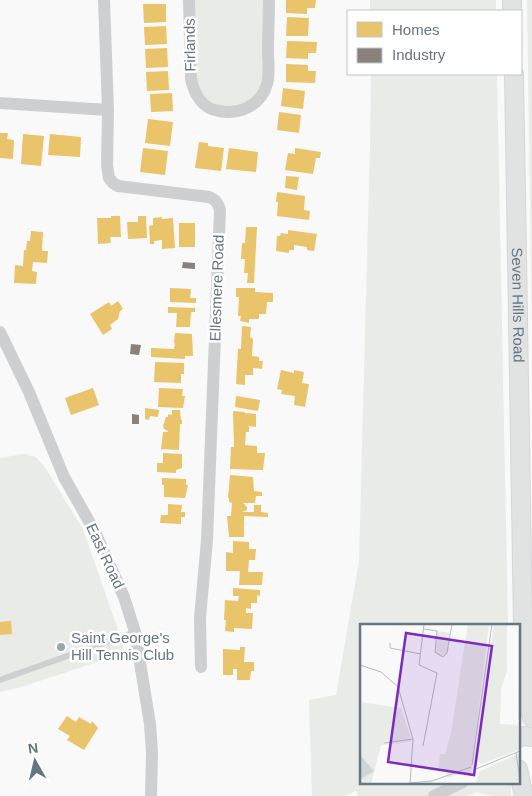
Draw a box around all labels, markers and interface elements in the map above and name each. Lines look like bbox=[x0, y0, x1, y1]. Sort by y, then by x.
legend bbox=[347, 10, 522, 75]
street label: Firlands bbox=[181, 18, 198, 72]
text: Homes bbox=[392, 21, 440, 38]
text: Industry bbox=[392, 46, 446, 63]
street label: Ellesmere Road bbox=[206, 234, 227, 342]
street label: Seven Hills Road bbox=[509, 247, 528, 363]
street label: East Road bbox=[83, 520, 128, 591]
inset map bbox=[360, 624, 520, 784]
place label: Saint George's Hill Tennis Club bbox=[71, 629, 174, 663]
marker: Saint George's Hill Tennis Club bbox=[55, 641, 67, 653]
north arrow bbox=[10, 736, 60, 786]
text: N bbox=[27, 739, 39, 757]

